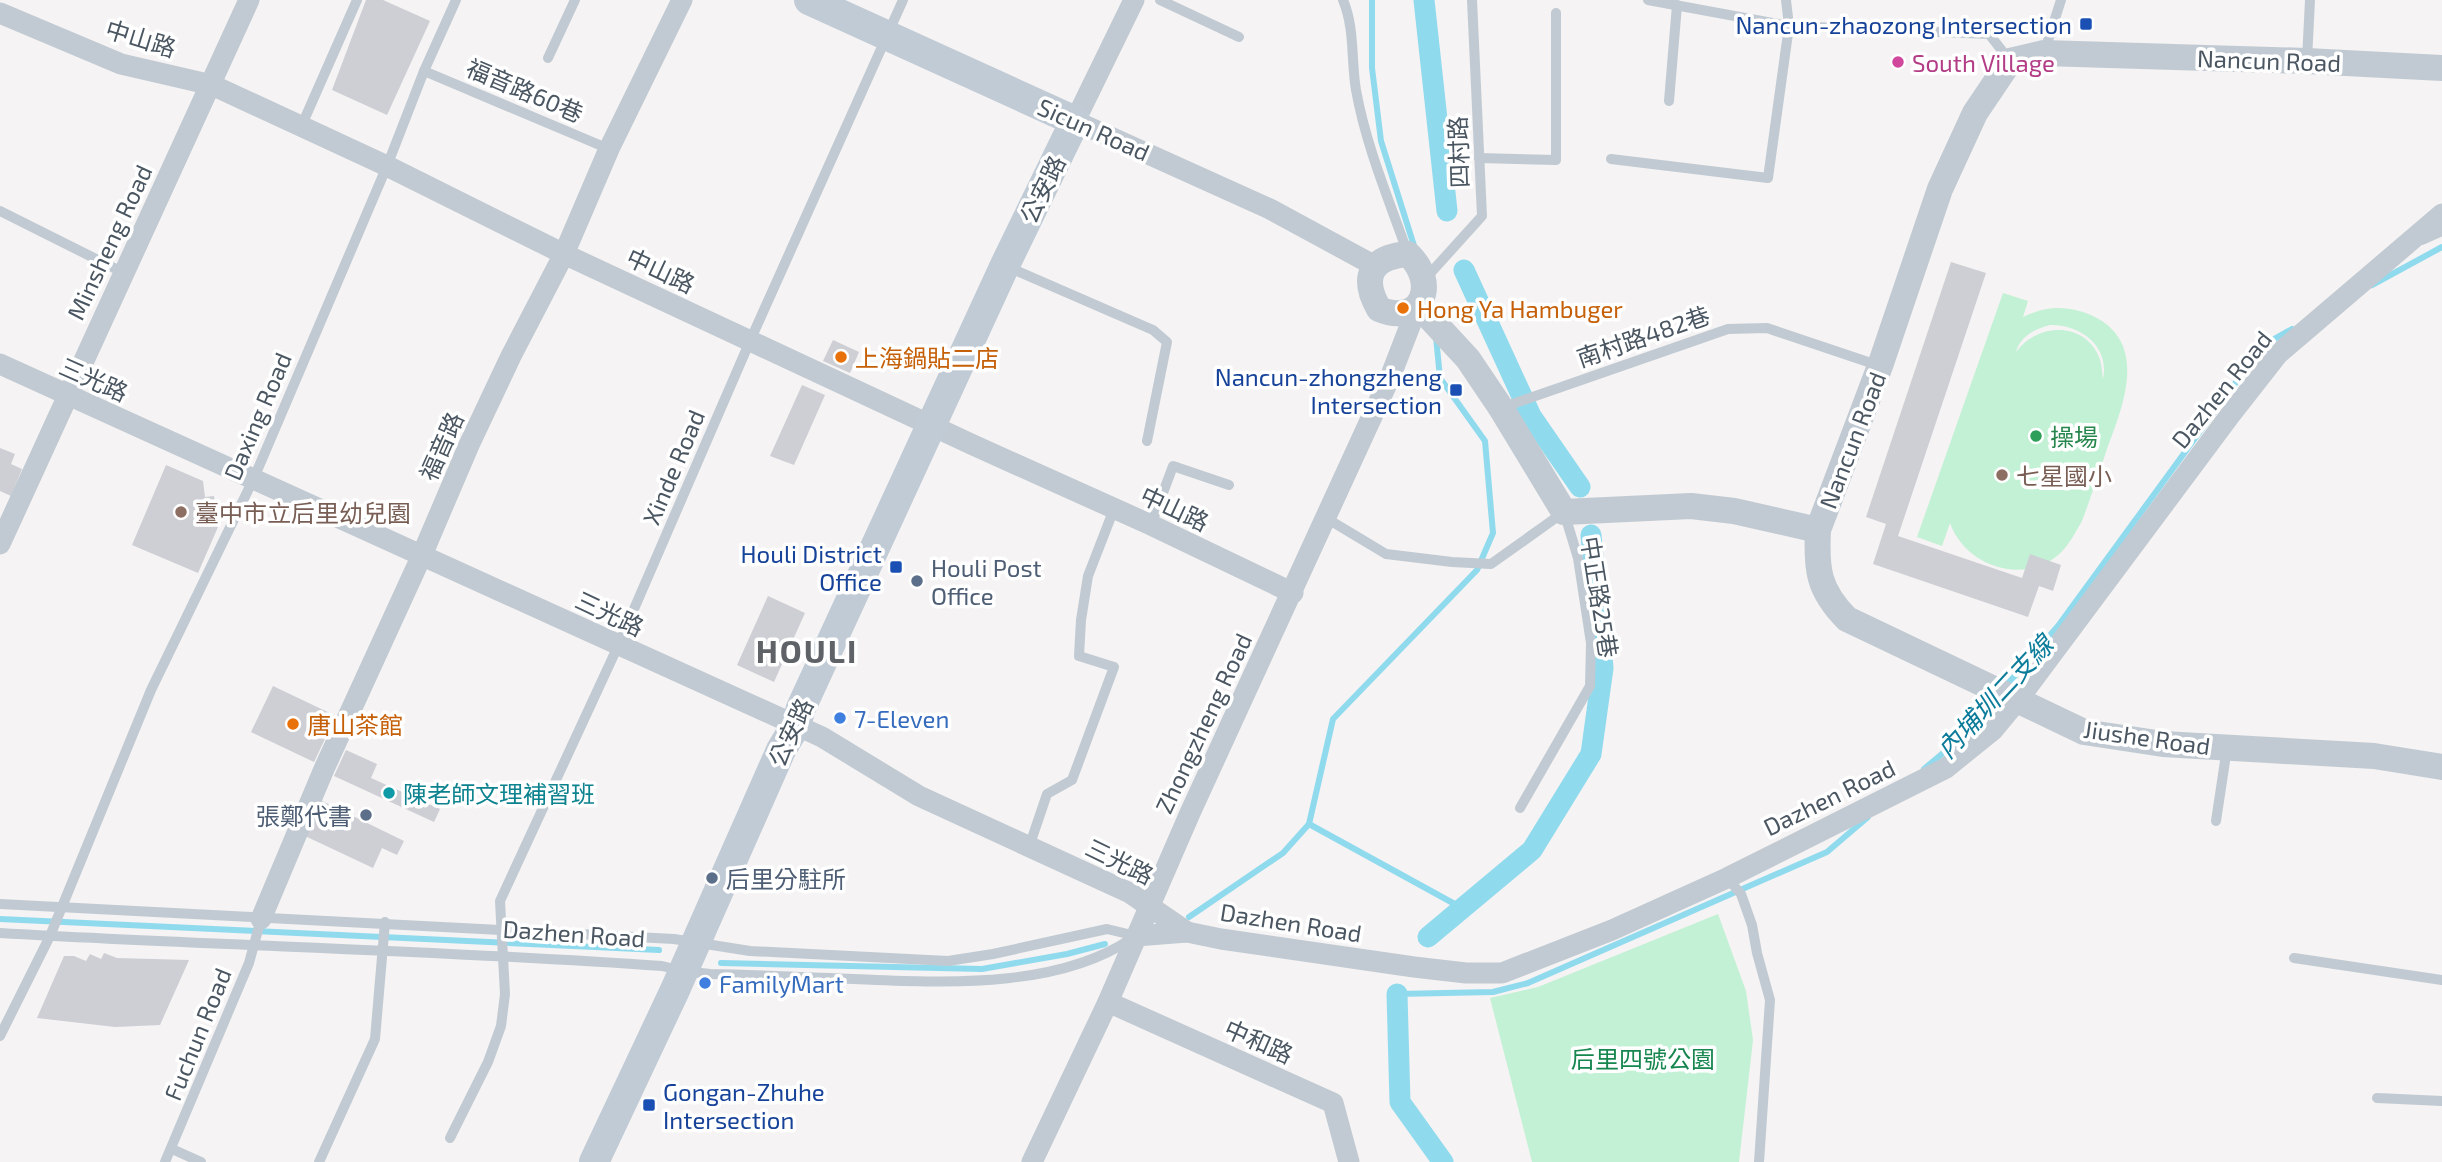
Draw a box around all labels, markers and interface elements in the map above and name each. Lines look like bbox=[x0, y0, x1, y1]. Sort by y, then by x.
place label: Nancun-zhaozong Intersection bbox=[1735, 10, 2072, 39]
street label: 中山路 bbox=[102, 14, 180, 62]
marker: Nancun-zhaozong Intersection bbox=[2078, 16, 2094, 32]
street label: Nancun Road bbox=[2197, 43, 2341, 77]
place label: South Village bbox=[1912, 48, 2055, 77]
street label: 福音路60巷 bbox=[462, 52, 588, 128]
marker: South Village bbox=[1890, 54, 1906, 70]
street label: Sicun Road bbox=[1034, 91, 1154, 167]
street label: 四村路 bbox=[1442, 116, 1474, 188]
street label: 公安路 bbox=[1013, 150, 1071, 228]
street label: Minsheng Road bbox=[60, 160, 158, 324]
street label: 中山路 bbox=[622, 242, 700, 298]
place label: Hong Ya Hambuger bbox=[1417, 294, 1623, 323]
marker: Hong Ya Hambuger bbox=[1395, 300, 1411, 316]
street label: 南村路482巷 bbox=[1573, 300, 1713, 372]
street label: Dazhen Road bbox=[2165, 324, 2277, 454]
place label: 上海鍋貼二店 bbox=[855, 343, 999, 372]
street label: Daxing Road bbox=[217, 348, 297, 484]
marker: 上海鍋貼二店 bbox=[833, 349, 849, 365]
street label: 三光路 bbox=[55, 351, 133, 407]
place label: Nancun-zhongzheng Intersection bbox=[1215, 362, 1442, 419]
street label: Nancun Road bbox=[1813, 368, 1891, 512]
marker: Nancun-zhongzheng Intersection bbox=[1448, 382, 1464, 398]
street label: Xinde Road bbox=[636, 405, 710, 529]
street label: 福音路 bbox=[413, 407, 469, 485]
place label: 操場 bbox=[2050, 422, 2098, 451]
marker: 操場 bbox=[2028, 428, 2044, 444]
place label: 七星國小 bbox=[2016, 461, 2112, 490]
marker: 七星國小 bbox=[1994, 467, 2010, 483]
street label: 中山路 bbox=[1136, 480, 1214, 536]
place label: 臺中市立后里幼兒園 bbox=[195, 498, 411, 527]
marker: 臺中市立后里幼兒園 bbox=[173, 504, 189, 520]
street label: 中正路25巷 bbox=[1576, 534, 1624, 660]
place label: Houli District Office bbox=[741, 539, 882, 596]
place label: Houli Post Office bbox=[931, 553, 1042, 610]
marker: Houli District Office bbox=[888, 559, 904, 575]
marker: Houli Post Office bbox=[909, 573, 925, 589]
street label: 三光路 bbox=[571, 585, 649, 641]
water label: 內埔圳二支線 bbox=[1929, 626, 2061, 764]
street label: Zhongzheng Road bbox=[1149, 628, 1257, 818]
district label: HOULI bbox=[756, 631, 858, 669]
street label: 公安路 bbox=[762, 693, 818, 771]
place label: 7-Eleven bbox=[854, 704, 949, 733]
place label: 唐山茶館 bbox=[307, 710, 403, 739]
marker: 7-Eleven bbox=[832, 710, 848, 726]
street label: Jiushe Road bbox=[2082, 714, 2212, 760]
marker: 唐山茶館 bbox=[285, 716, 301, 732]
street label: Dazhen Road bbox=[1758, 753, 1900, 841]
place label: 陳老師文理補習班 bbox=[403, 779, 595, 808]
marker: 陳老師文理補習班 bbox=[381, 785, 397, 801]
place label: 張鄭代書 bbox=[256, 801, 352, 830]
marker: 張鄭代書 bbox=[358, 807, 374, 823]
street label: 三光路 bbox=[1081, 832, 1159, 890]
place label: 后里分駐所 bbox=[726, 864, 846, 893]
marker: 后里分駐所 bbox=[704, 870, 720, 886]
street label: Dazhen Road bbox=[1218, 897, 1364, 947]
street label: Dazhen Road bbox=[502, 914, 646, 952]
street label: Fuchun Road bbox=[157, 964, 237, 1104]
place label: FamilyMart bbox=[719, 969, 844, 998]
marker: FamilyMart bbox=[697, 975, 713, 991]
street label: 中和路 bbox=[1220, 1013, 1298, 1069]
park label: 后里四號公園 bbox=[1571, 1044, 1715, 1073]
place label: Gongan-Zhuhe Intersection bbox=[663, 1077, 825, 1134]
marker: Gongan-Zhuhe Intersection bbox=[641, 1097, 657, 1113]

